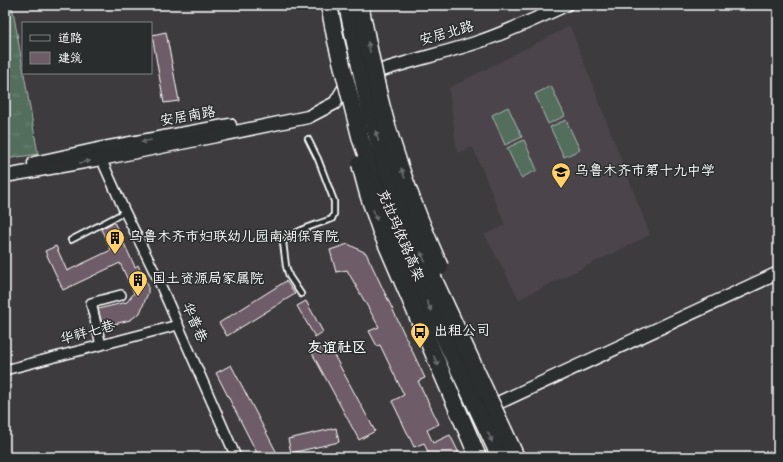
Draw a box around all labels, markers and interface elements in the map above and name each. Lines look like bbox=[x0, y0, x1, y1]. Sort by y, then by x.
street label: 安居北路 bbox=[417, 18, 476, 51]
legend bbox=[22, 22, 152, 74]
text: 道路 bbox=[58, 32, 82, 47]
one-way arrow bbox=[366, 41, 372, 54]
text: 建筑 bbox=[58, 52, 82, 67]
street label: 安居南路 bbox=[159, 104, 217, 131]
one-way arrow bbox=[374, 129, 380, 141]
one-way arrow bbox=[139, 138, 152, 144]
one-way arrow bbox=[79, 159, 91, 165]
school or university icon: 乌鲁木齐市第十九中学 bbox=[550, 161, 572, 189]
place label: 乌鲁木齐市第十九中学 bbox=[575, 162, 715, 181]
one-way arrow bbox=[400, 166, 406, 178]
street label: 克拉玛依路高架 bbox=[372, 187, 427, 284]
one-way arrow bbox=[372, 209, 378, 221]
building icon: 乌鲁木齐市妇联幼儿园南湖保育院 bbox=[104, 227, 126, 255]
place label: 乌鲁木齐市妇联幼儿园南湖保育院 bbox=[129, 228, 339, 247]
one-way arrow bbox=[420, 251, 426, 262]
building icon: 国土资源局家属院 bbox=[127, 269, 149, 297]
place label: 国土资源局家属院 bbox=[152, 271, 264, 289]
street label: 华普巷 bbox=[177, 300, 210, 347]
one-way arrow bbox=[426, 301, 432, 312]
street label: 华祥七巷 bbox=[59, 318, 118, 349]
bus stop icon: 出租公司 bbox=[409, 321, 431, 349]
place label: 出租公司 bbox=[434, 323, 490, 341]
district label: 友谊社区 bbox=[307, 340, 367, 358]
one-way arrow bbox=[433, 355, 439, 366]
one-way arrow bbox=[487, 431, 493, 443]

